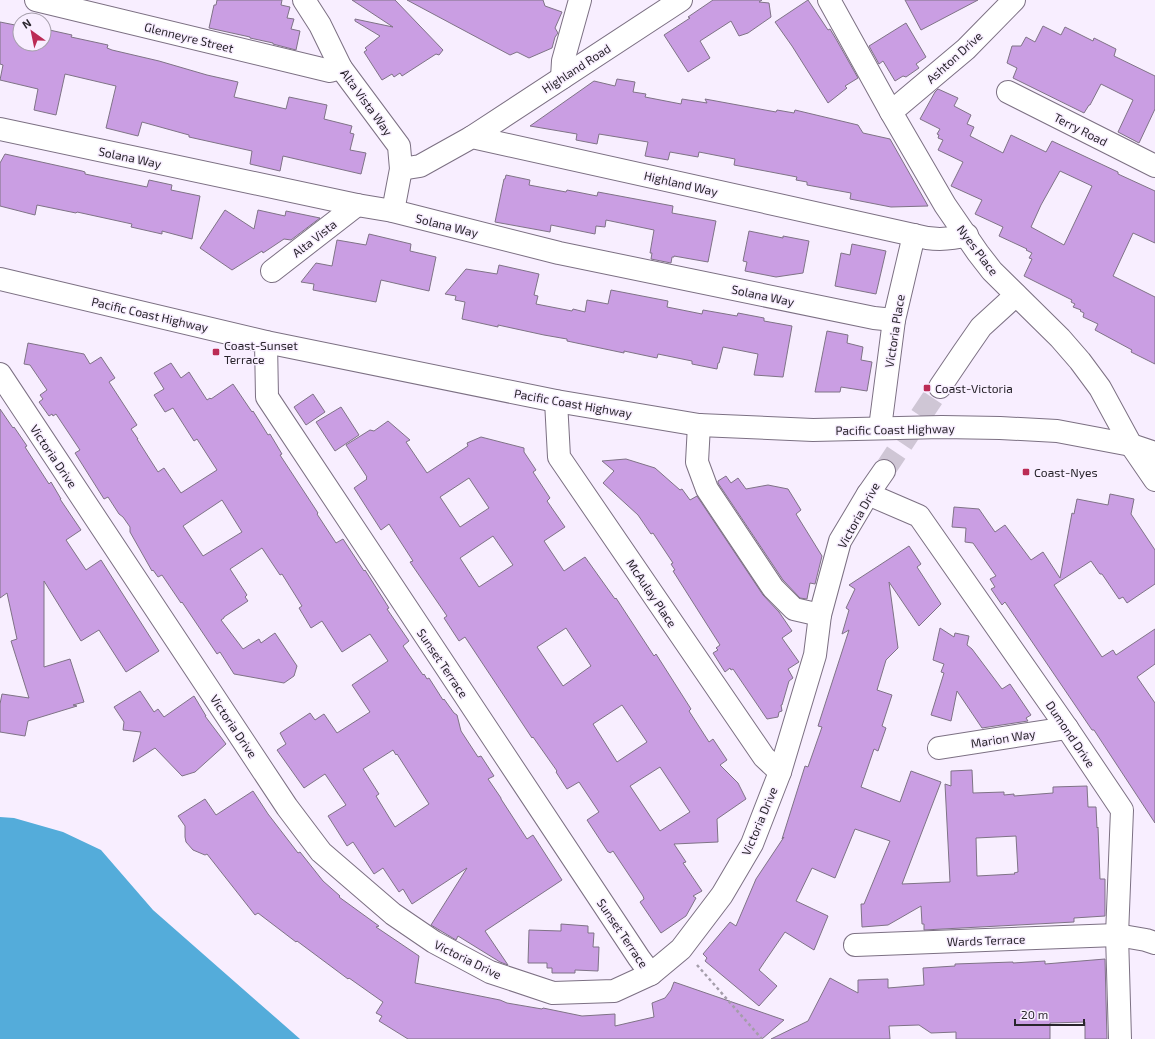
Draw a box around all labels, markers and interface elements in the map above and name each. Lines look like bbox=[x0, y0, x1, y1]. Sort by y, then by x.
north arrow bbox=[12, 12, 52, 52]
text: N bbox=[19, 16, 33, 31]
street label: Glenneyre Street bbox=[143, 19, 235, 55]
street label: Ashton Drive bbox=[923, 28, 985, 86]
street label: Highland Road bbox=[539, 41, 613, 95]
street label: Alta Vista Way bbox=[338, 66, 396, 138]
street label: Terry Road bbox=[1052, 110, 1110, 148]
street label: Solana Way bbox=[97, 144, 163, 171]
street label: Highland Way bbox=[643, 168, 720, 198]
street label: Solana Way bbox=[414, 210, 480, 240]
street label: Alta Vista bbox=[289, 216, 339, 260]
street label: Nyes Place bbox=[955, 222, 1001, 278]
street label: Solana Way bbox=[730, 282, 796, 309]
street label: Victoria Place bbox=[881, 293, 907, 369]
street label: Pacific Coast Highway bbox=[90, 294, 210, 334]
place label: Coast-Sunset Terrace bbox=[224, 338, 298, 366]
marker: Coast-Sunset Terrace bbox=[211, 347, 221, 357]
place label: Coast-Victoria bbox=[935, 381, 1013, 395]
marker: Coast-Victoria bbox=[922, 383, 932, 393]
street label: Pacific Coast Highway bbox=[513, 386, 634, 420]
street label: Pacific Coast Highway bbox=[835, 421, 955, 437]
street label: Victoria Drive bbox=[28, 422, 80, 490]
place label: Coast-Nyes bbox=[1034, 465, 1098, 479]
marker: Coast-Nyes bbox=[1021, 467, 1031, 477]
street label: Victoria Drive bbox=[834, 480, 882, 550]
street label: McAulay Place bbox=[624, 556, 680, 630]
street label: Sunset Terrace bbox=[415, 626, 471, 700]
street label: Victoria Drive bbox=[208, 692, 260, 760]
street label: Dumond Drive bbox=[1044, 698, 1098, 770]
street label: Marion Way bbox=[970, 726, 1037, 750]
street label: Victoria Drive bbox=[738, 785, 780, 857]
street label: Sunset Terrace bbox=[595, 896, 651, 970]
street label: Wards Terrace bbox=[947, 932, 1025, 948]
street label: Victoria Drive bbox=[432, 937, 504, 981]
scale bar bbox=[1015, 1001, 1084, 1027]
text: 20 m bbox=[1021, 1007, 1048, 1021]

